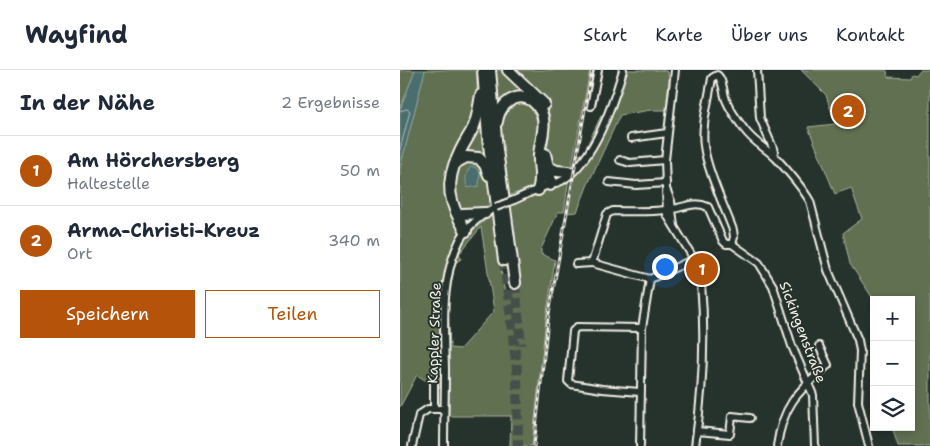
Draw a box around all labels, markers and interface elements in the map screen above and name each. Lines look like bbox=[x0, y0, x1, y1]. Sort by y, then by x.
text: Wayfind bbox=[25, 19, 128, 51]
text: Start bbox=[583, 23, 627, 47]
text: Karte bbox=[655, 23, 703, 47]
text: Über uns bbox=[731, 23, 808, 47]
text: Kontakt bbox=[836, 23, 905, 47]
text: In der Nähe bbox=[20, 89, 155, 117]
text: 2 Ergebnisse bbox=[281, 92, 380, 113]
pin: 2 bbox=[832, 92, 864, 130]
text: Am Hörchersberg bbox=[67, 148, 239, 173]
text: 1 bbox=[32, 160, 40, 181]
text: 50 m bbox=[340, 160, 380, 181]
text: Haltestelle bbox=[67, 173, 150, 194]
text: Arma-Christi-Kreuz bbox=[67, 218, 260, 243]
text: 2 bbox=[30, 230, 42, 251]
text: 340 m bbox=[328, 230, 380, 251]
text: Ort bbox=[67, 243, 93, 264]
pin: 1 bbox=[686, 250, 718, 288]
your location bbox=[652, 254, 678, 280]
street label: Sickingenstraße bbox=[775, 279, 831, 385]
street label: Kappler Straße bbox=[423, 282, 445, 384]
button: Speichern bbox=[20, 290, 195, 338]
button: Teilen bbox=[205, 290, 380, 338]
map controls bbox=[870, 296, 915, 431]
button: + bbox=[870, 296, 915, 341]
button: − bbox=[870, 341, 915, 386]
button: layers bbox=[870, 386, 915, 431]

